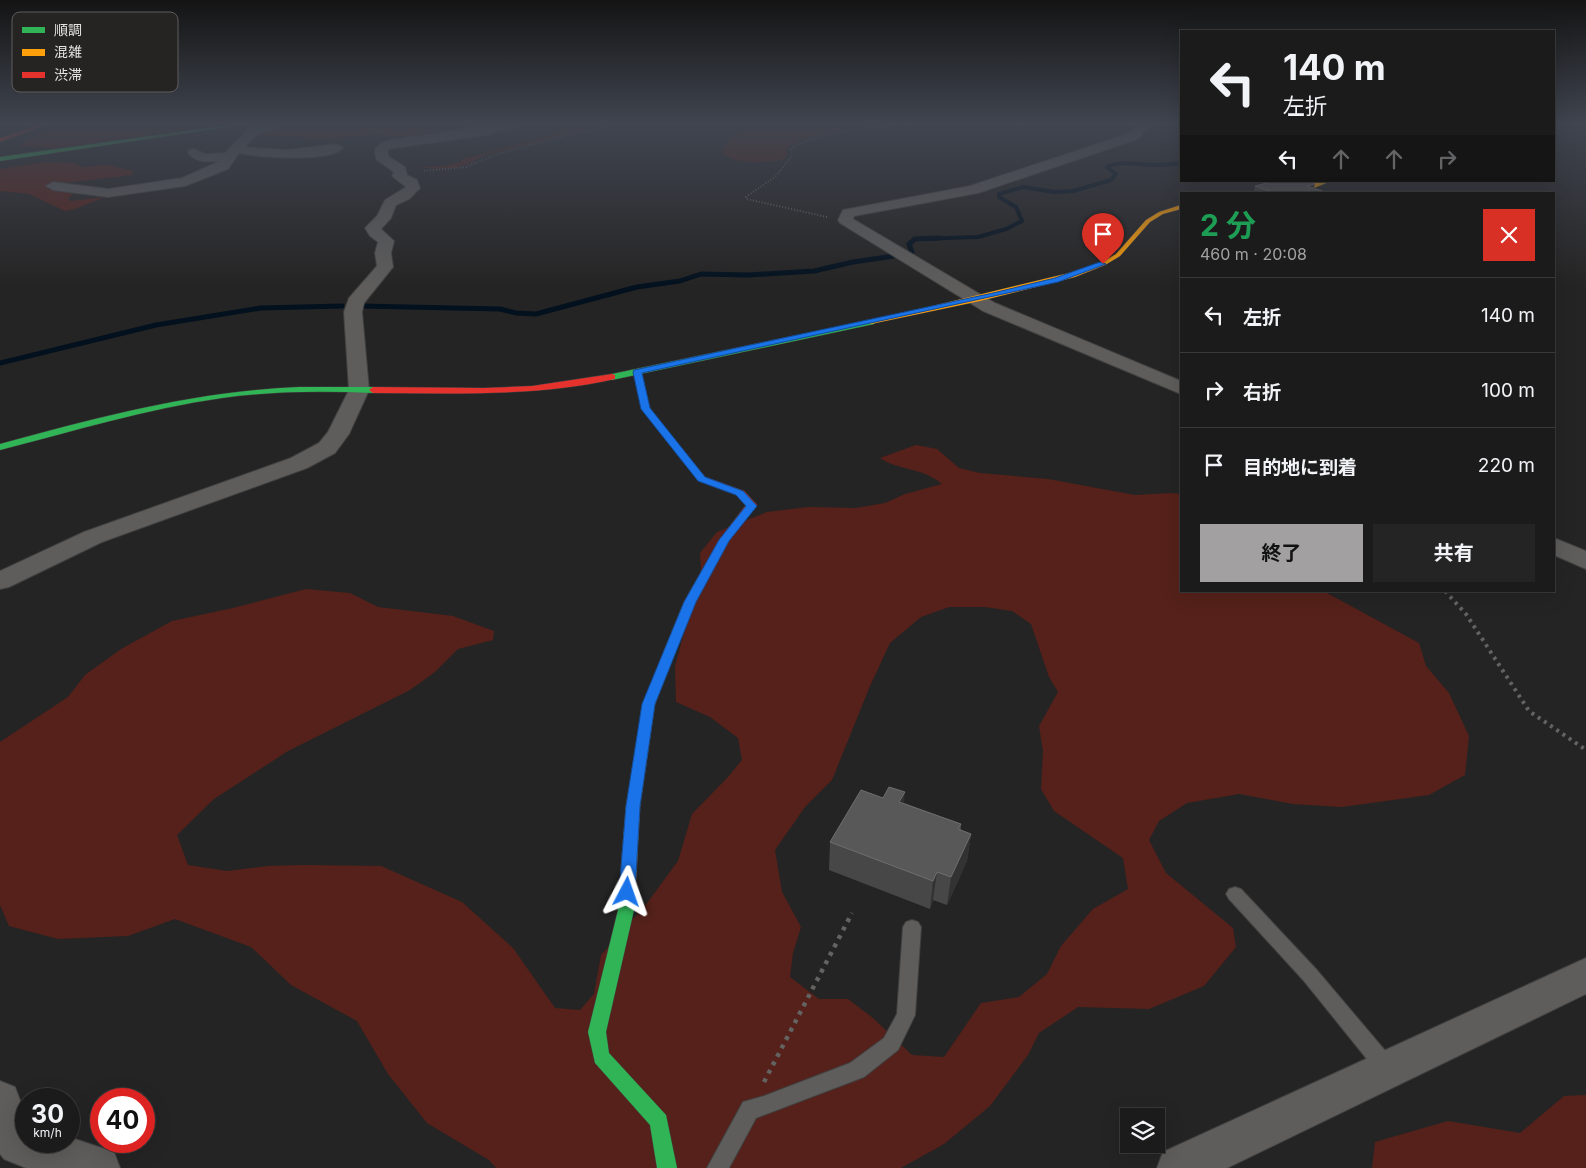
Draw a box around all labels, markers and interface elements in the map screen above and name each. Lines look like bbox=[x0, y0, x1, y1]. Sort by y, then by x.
legend bbox=[12, 12, 178, 92]
text: 順調 bbox=[54, 21, 82, 38]
text: 混雑 bbox=[54, 43, 82, 60]
text: 140 m bbox=[1283, 46, 1386, 88]
icon: left bbox=[1200, 50, 1265, 115]
text: 渋滞 bbox=[54, 66, 82, 83]
text: 左折 bbox=[1283, 93, 1327, 119]
icon: left bbox=[1274, 145, 1302, 173]
icon: ahead bbox=[1327, 145, 1355, 173]
icon: ahead bbox=[1380, 145, 1408, 173]
icon: right bbox=[1433, 145, 1461, 173]
text: 2 分 bbox=[1200, 207, 1256, 243]
button: close bbox=[1483, 209, 1535, 261]
pin bbox=[1082, 213, 1124, 264]
icon: arrive bbox=[1089, 220, 1117, 248]
text: 460 m · 20:08 bbox=[1200, 244, 1307, 264]
icon: left bbox=[1200, 301, 1228, 329]
text: 140 m bbox=[1481, 304, 1535, 327]
text: 左折 bbox=[1243, 306, 1281, 329]
icon: right bbox=[1200, 376, 1228, 404]
text: 100 m bbox=[1481, 379, 1535, 402]
text: 右折 bbox=[1243, 381, 1281, 404]
icon: arrive bbox=[1200, 451, 1228, 479]
text: 220 m bbox=[1478, 454, 1535, 477]
text: 目的地に到着 bbox=[1243, 456, 1357, 479]
button: 終了 bbox=[1200, 524, 1363, 582]
button: 共有 bbox=[1373, 524, 1535, 582]
position arrow bbox=[600, 865, 652, 917]
speed limit sign: 40 bbox=[90, 1088, 155, 1153]
text: 30 bbox=[31, 1099, 64, 1129]
map controls bbox=[1120, 1108, 1165, 1153]
button: layers bbox=[1120, 1108, 1165, 1153]
text: km/h bbox=[33, 1125, 62, 1140]

